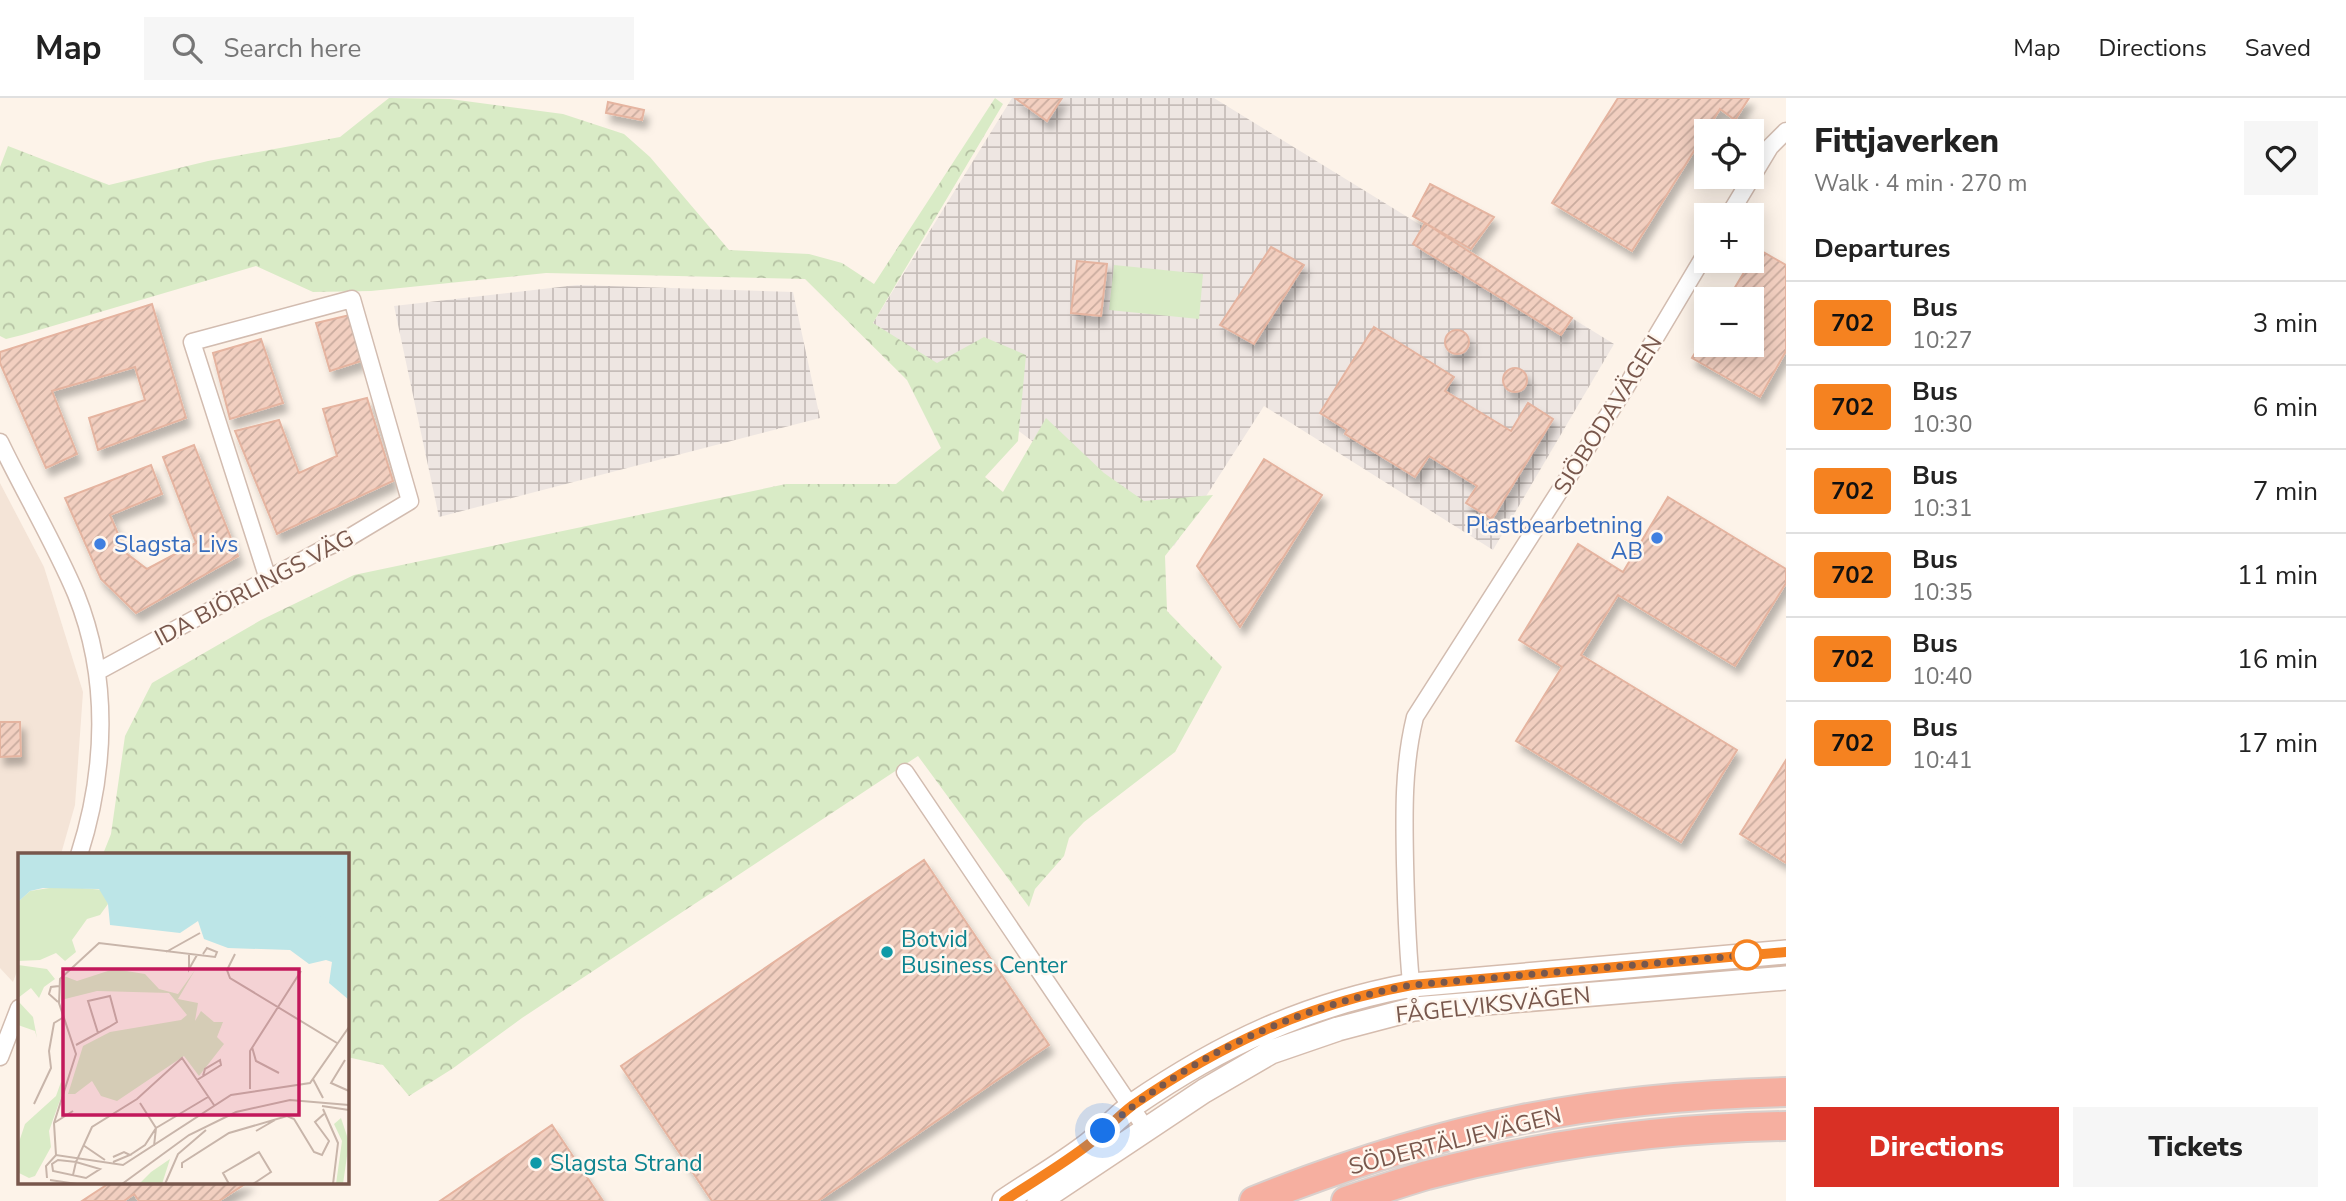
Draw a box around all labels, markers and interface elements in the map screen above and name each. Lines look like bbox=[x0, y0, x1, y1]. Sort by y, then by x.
search box bbox=[144, 17, 634, 80]
text: Map bbox=[35, 26, 102, 71]
icon: search bbox=[168, 29, 206, 67]
text: Search here bbox=[224, 31, 361, 66]
text: Map bbox=[2013, 32, 2060, 64]
text: Directions bbox=[2098, 32, 2207, 64]
text: Saved bbox=[2245, 32, 2311, 64]
map controls bbox=[1694, 119, 1764, 357]
button: locate bbox=[1694, 119, 1764, 189]
text: Fittjaverken bbox=[1814, 119, 1999, 164]
button: heart bbox=[2244, 121, 2318, 195]
text: Walk · 4 min · 270 m bbox=[1814, 168, 2027, 199]
button: + bbox=[1694, 203, 1764, 273]
text: Departures bbox=[1814, 231, 1950, 266]
button: − bbox=[1694, 287, 1764, 357]
text: Bus bbox=[1912, 290, 1958, 325]
text: 3 min bbox=[2253, 306, 2318, 341]
text: 702 bbox=[1831, 307, 1874, 339]
text: 10:27 bbox=[1912, 325, 1972, 356]
street label: SJÖBODAVÄGEN bbox=[1546, 329, 1670, 501]
text: Bus bbox=[1912, 374, 1958, 409]
text: 6 min bbox=[2253, 390, 2318, 425]
text: 702 bbox=[1831, 391, 1874, 423]
text: 10:30 bbox=[1912, 409, 1972, 440]
text: Bus bbox=[1912, 458, 1958, 493]
text: 7 min bbox=[2253, 474, 2318, 509]
text: 702 bbox=[1831, 475, 1874, 507]
text: 10:31 bbox=[1912, 493, 1972, 524]
place label: Plastbearbetning AB bbox=[1466, 510, 1643, 567]
street label: IDA BJÖRLINGS VÄG bbox=[149, 522, 359, 654]
place label: Slagsta Livs bbox=[114, 529, 238, 560]
marker: Plastbearbetning AB bbox=[1649, 530, 1665, 546]
marker: Slagsta Livs bbox=[92, 536, 108, 552]
text: Bus bbox=[1912, 542, 1958, 577]
text: 11 min bbox=[2237, 558, 2318, 593]
text: 702 bbox=[1831, 559, 1874, 591]
text: 10:35 bbox=[1912, 577, 1972, 608]
text: Bus bbox=[1912, 626, 1958, 661]
text: 16 min bbox=[2237, 642, 2318, 677]
text: 702 bbox=[1831, 643, 1874, 675]
text: 10:40 bbox=[1912, 661, 1972, 692]
text: Bus bbox=[1912, 710, 1958, 745]
text: 17 min bbox=[2237, 726, 2318, 761]
text: 702 bbox=[1831, 727, 1874, 759]
text: 10:41 bbox=[1912, 745, 1972, 776]
inset map bbox=[18, 853, 348, 1184]
place label: Botvid Business Center bbox=[901, 924, 1068, 981]
unlabelled marker bbox=[1732, 940, 1762, 970]
marker: Botvid Business Center bbox=[879, 944, 895, 960]
street label: FÅGELVIKSVÄGEN bbox=[1394, 978, 1592, 1031]
street label: SÖDERTÄLJEVÄGEN bbox=[1345, 1100, 1565, 1182]
button: Directions bbox=[1814, 1107, 2059, 1187]
button: Tickets bbox=[2073, 1107, 2318, 1187]
your location bbox=[1085, 1113, 1120, 1148]
place label: Slagsta Strand bbox=[550, 1148, 703, 1179]
marker: Slagsta Strand bbox=[528, 1155, 544, 1171]

